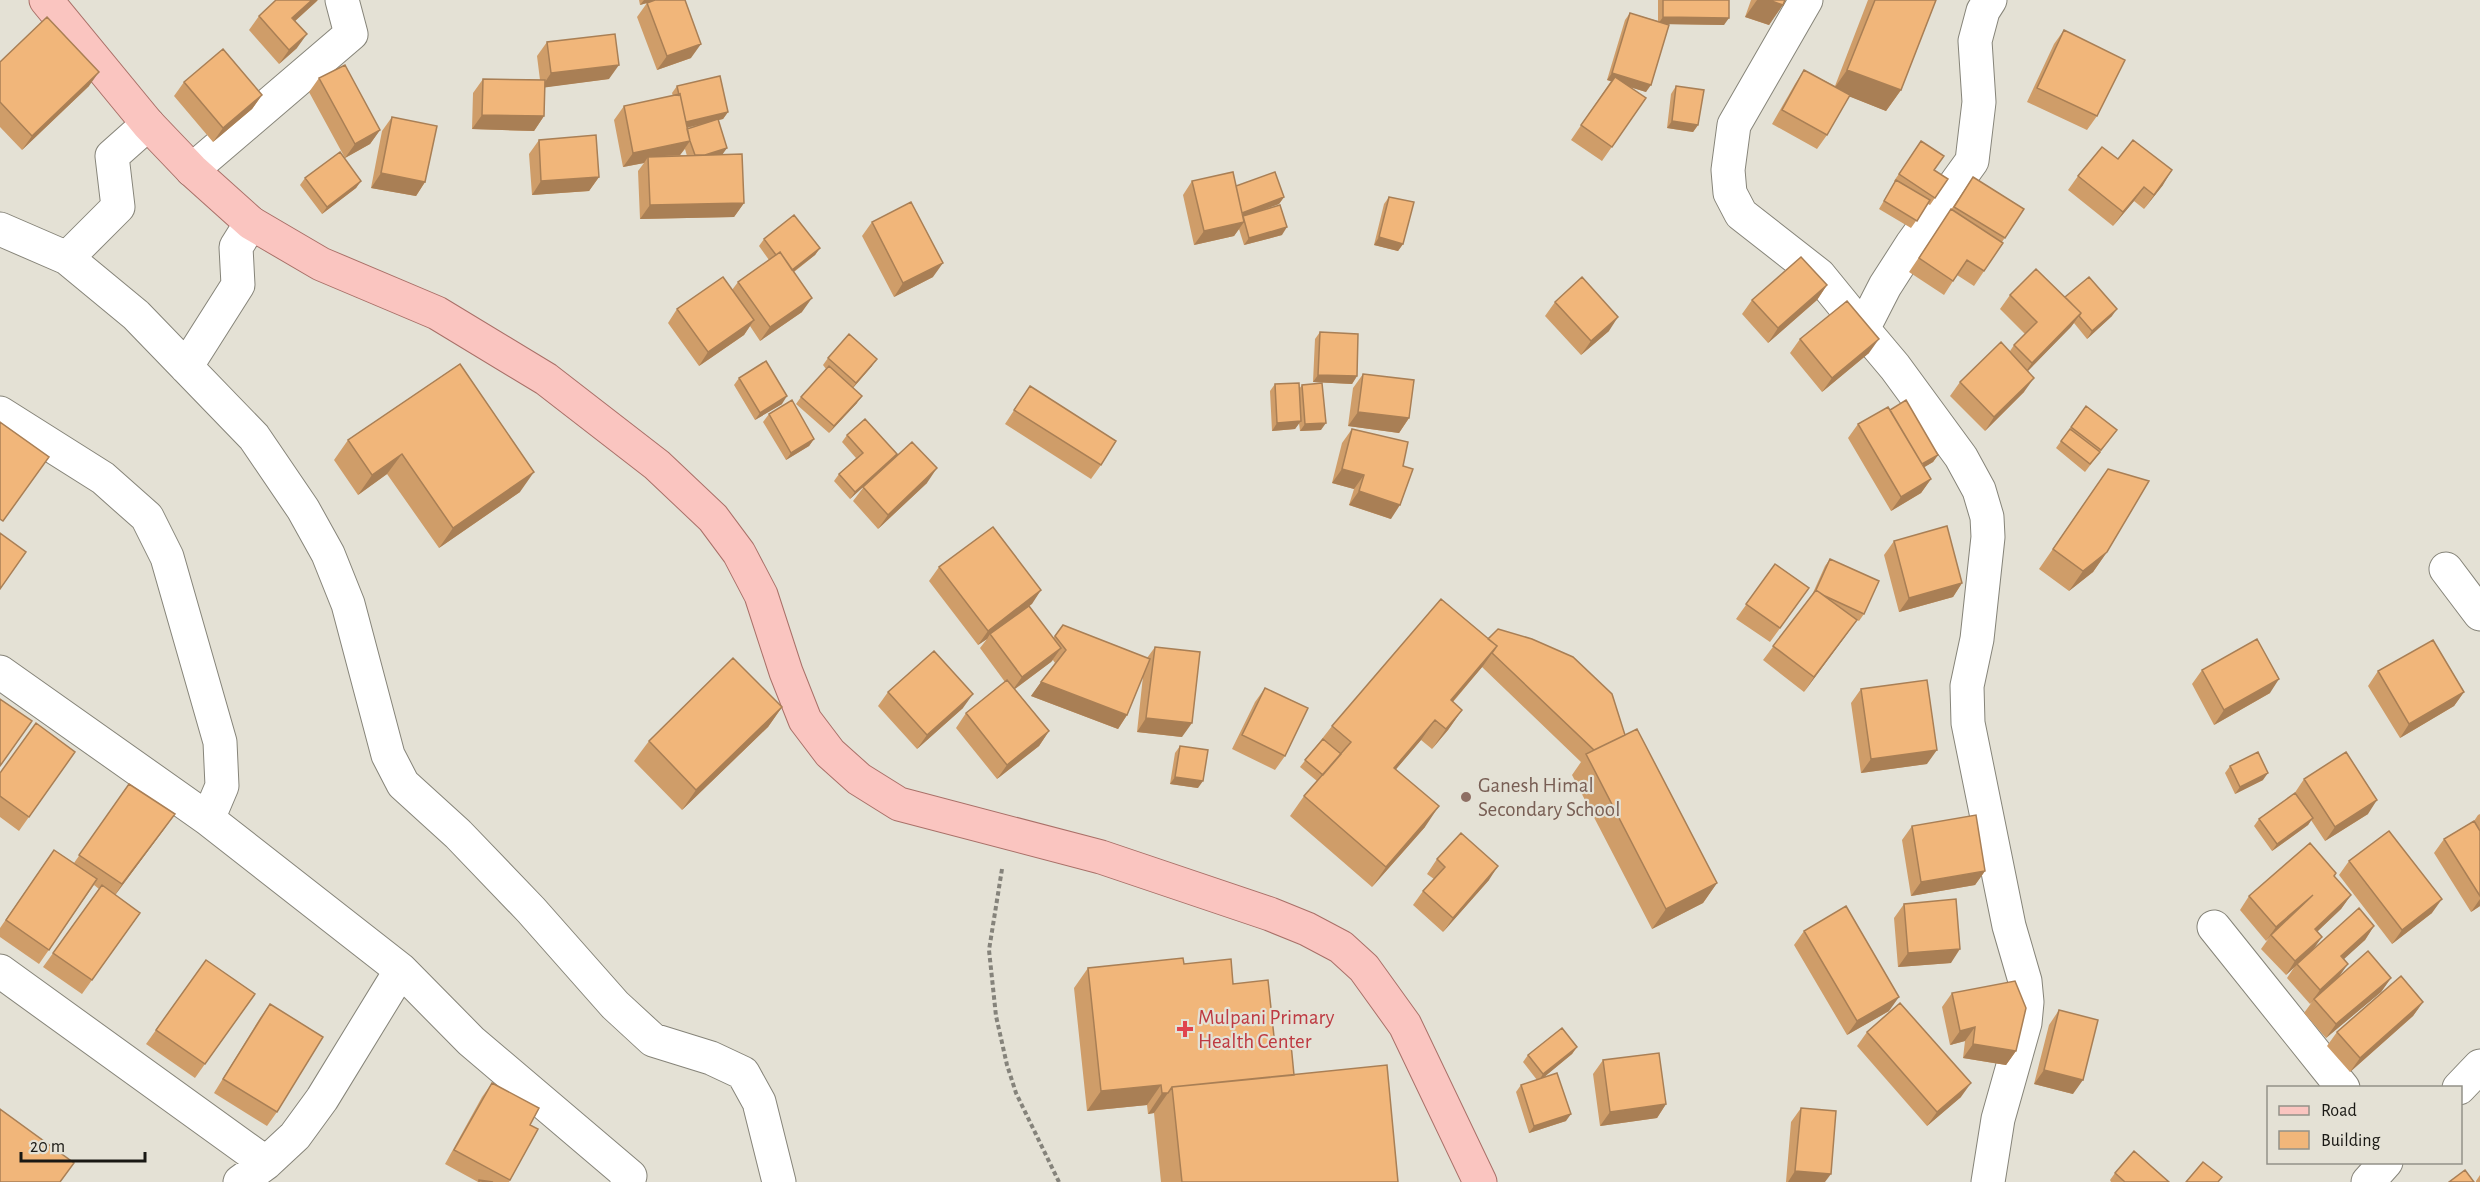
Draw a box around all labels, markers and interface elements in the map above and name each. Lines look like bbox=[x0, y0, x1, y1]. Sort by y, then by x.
place label: Ganesh Himal Secondary School bbox=[1478, 775, 1620, 820]
marker: Ganesh Himal Secondary School bbox=[1459, 790, 1473, 804]
place label: Mulpani Primary Health Center bbox=[1198, 1007, 1334, 1052]
marker: Mulpani Primary Health Center bbox=[1176, 1020, 1194, 1038]
legend bbox=[2267, 1086, 2462, 1164]
text: Road bbox=[2321, 1102, 2357, 1120]
scale bar bbox=[21, 1125, 146, 1163]
text: Building bbox=[2321, 1132, 2381, 1150]
text: 20 m bbox=[30, 1138, 65, 1156]

